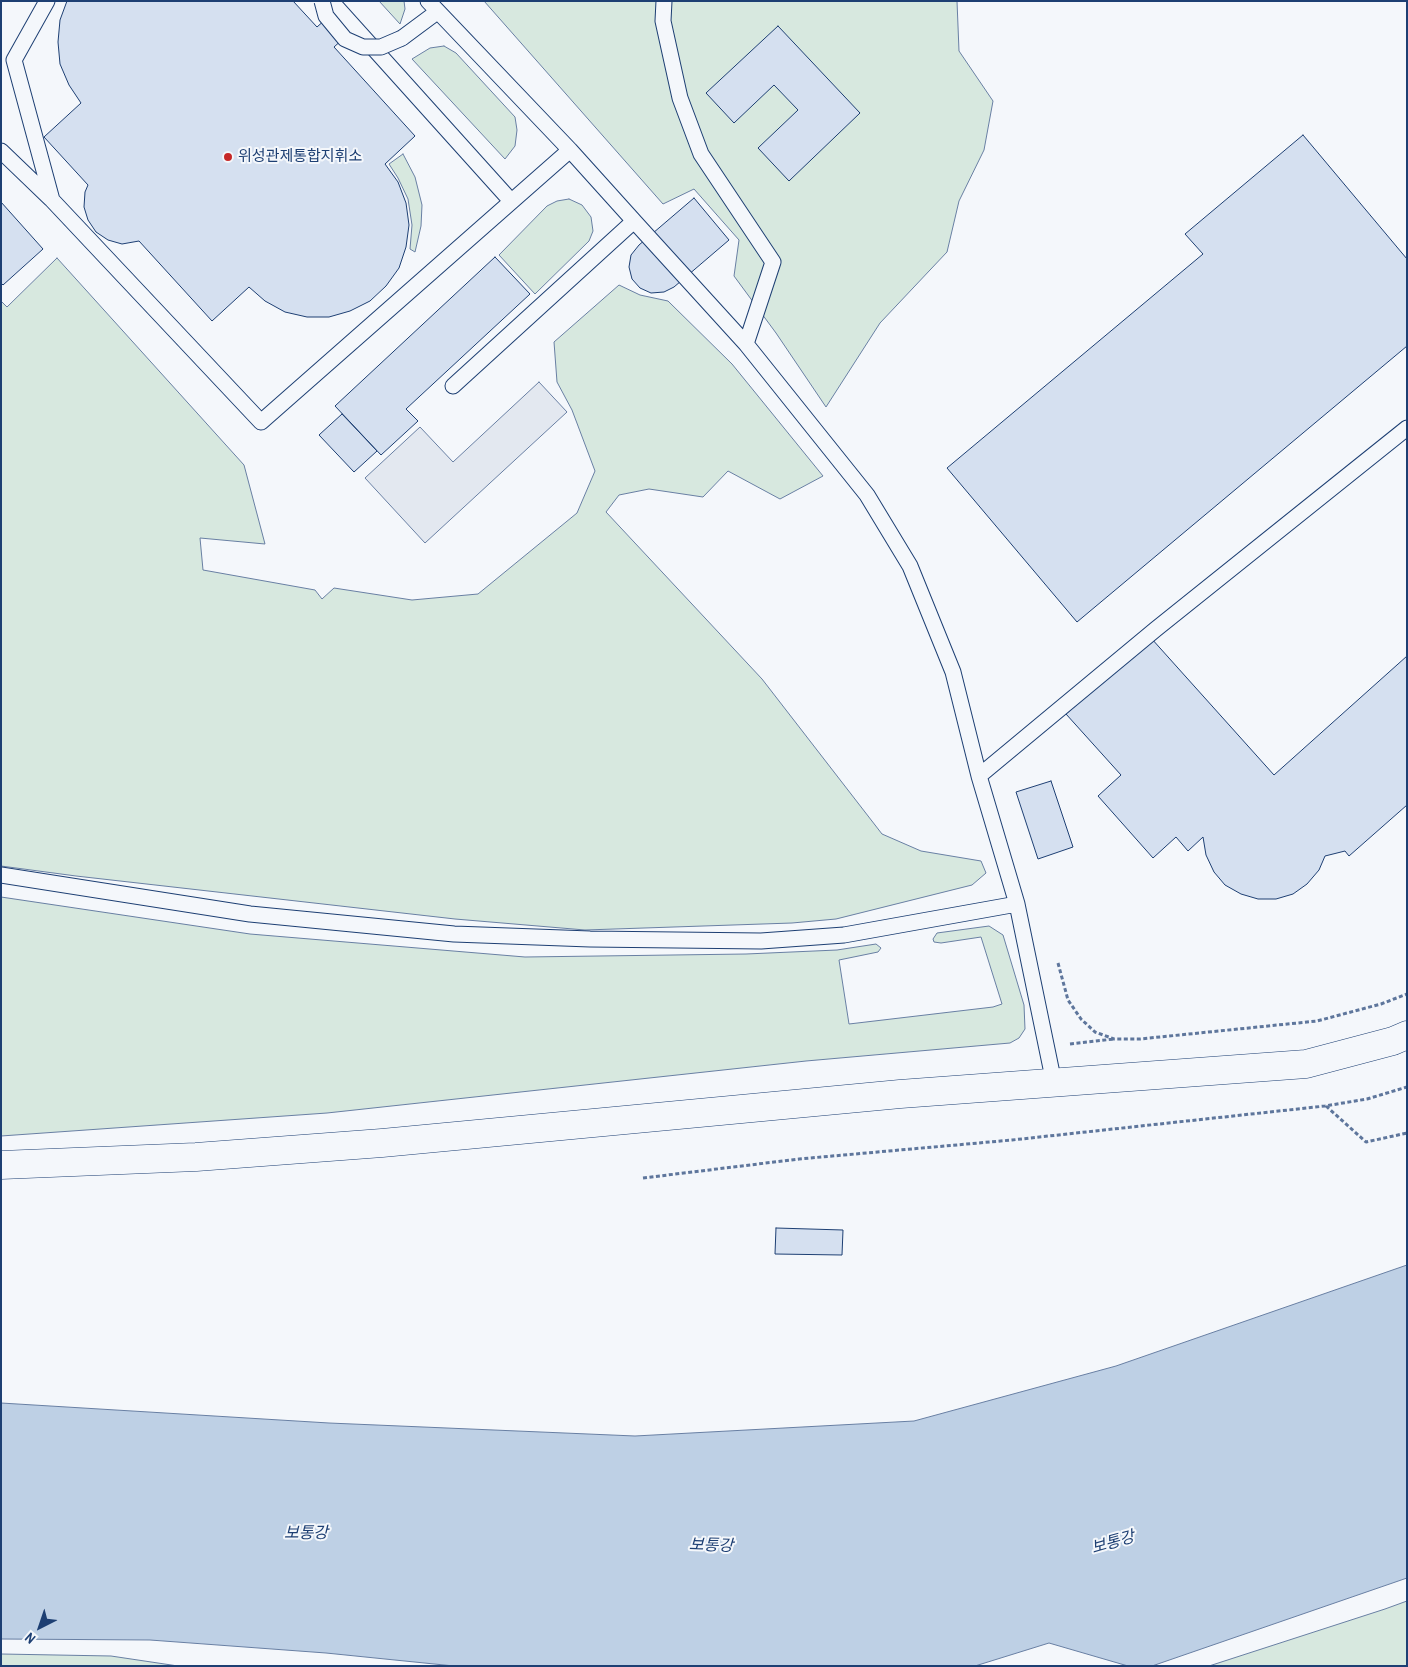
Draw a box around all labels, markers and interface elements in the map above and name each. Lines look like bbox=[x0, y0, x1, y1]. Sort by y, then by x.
place label: 위성관제통합지휘소 bbox=[238, 148, 362, 166]
marker: 위성관제통합지휘소 bbox=[222, 151, 234, 163]
water label: 보통강 bbox=[284, 1524, 328, 1544]
water label: 보통강 bbox=[1089, 1528, 1137, 1558]
water label: 보통강 bbox=[689, 1536, 733, 1556]
north arrow bbox=[15, 1602, 65, 1652]
text: N bbox=[21, 1629, 39, 1648]

